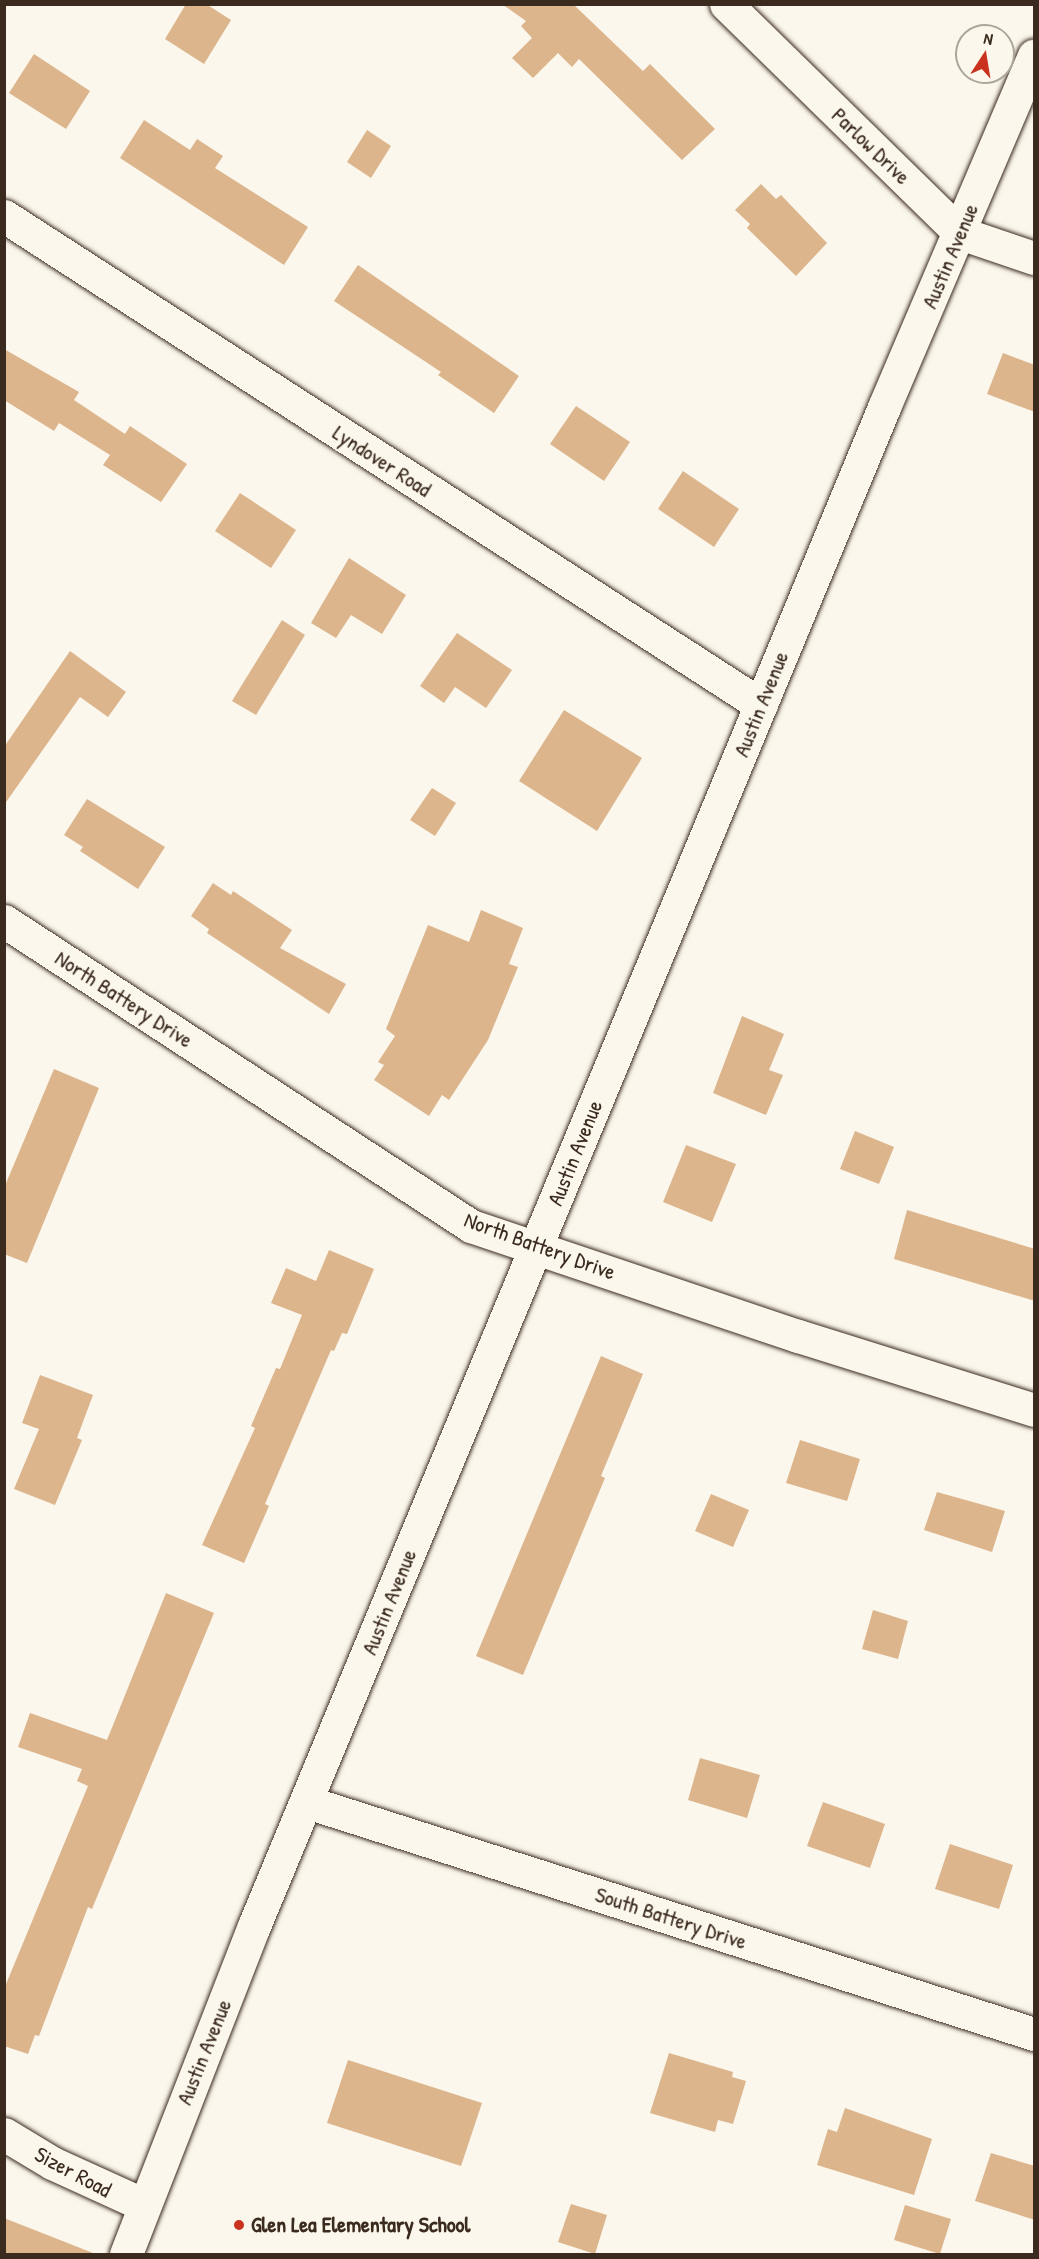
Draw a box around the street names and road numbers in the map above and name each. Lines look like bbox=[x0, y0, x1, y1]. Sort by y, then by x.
street label: Parlow Drive bbox=[826, 102, 916, 190]
street label: Austin Avenue bbox=[916, 200, 984, 312]
street label: Lyndover Road bbox=[328, 419, 436, 503]
street label: Austin Avenue bbox=[728, 647, 794, 761]
street label: North Battery Drive bbox=[50, 945, 198, 1053]
street label: Austin Avenue bbox=[542, 1096, 608, 1210]
street label: North Battery Drive bbox=[461, 1206, 619, 1286]
street label: Austin Avenue bbox=[356, 1545, 422, 1659]
street label: South Battery Drive bbox=[592, 1881, 750, 1955]
street label: Austin Avenue bbox=[171, 1995, 237, 2109]
street label: Sizer Road bbox=[30, 2141, 116, 2203]

